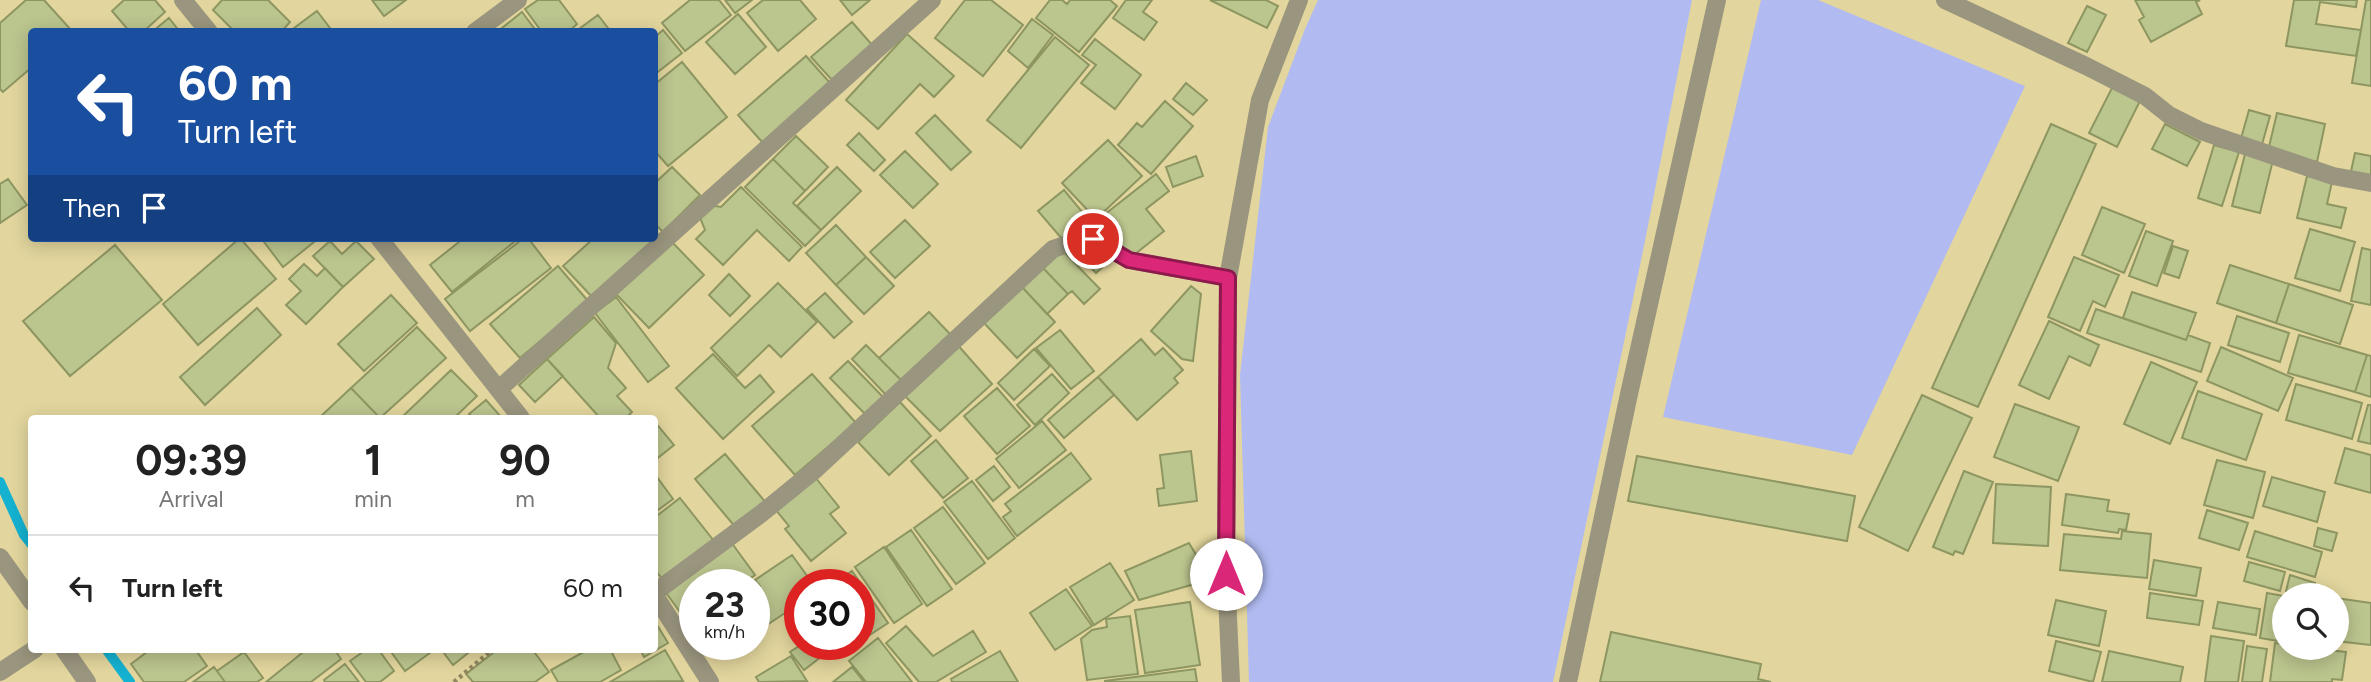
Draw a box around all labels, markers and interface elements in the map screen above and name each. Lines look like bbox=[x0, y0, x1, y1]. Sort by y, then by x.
text: 60 m bbox=[178, 53, 293, 112]
icon: left bbox=[63, 56, 154, 147]
text: Turn left bbox=[178, 113, 297, 151]
icon: arrive bbox=[135, 189, 173, 227]
text: Then bbox=[63, 192, 121, 224]
pin bbox=[1063, 209, 1123, 269]
icon: arrive bbox=[1074, 220, 1112, 258]
text: 09:39 bbox=[135, 435, 247, 486]
text: 1 bbox=[364, 435, 382, 486]
text: 90 bbox=[499, 435, 551, 486]
text: Arrival bbox=[159, 485, 224, 513]
text: min bbox=[354, 485, 392, 513]
text: m bbox=[515, 485, 535, 513]
position arrow bbox=[1189, 537, 1263, 611]
icon: left bbox=[63, 569, 101, 607]
speed limit sign: 30 bbox=[784, 569, 875, 660]
text: Turn left bbox=[122, 572, 223, 604]
text: 60 m bbox=[563, 572, 623, 604]
map controls bbox=[2272, 583, 2349, 660]
button: search bbox=[2272, 583, 2349, 660]
text: 23 bbox=[705, 584, 744, 626]
text: km/h bbox=[704, 621, 745, 643]

